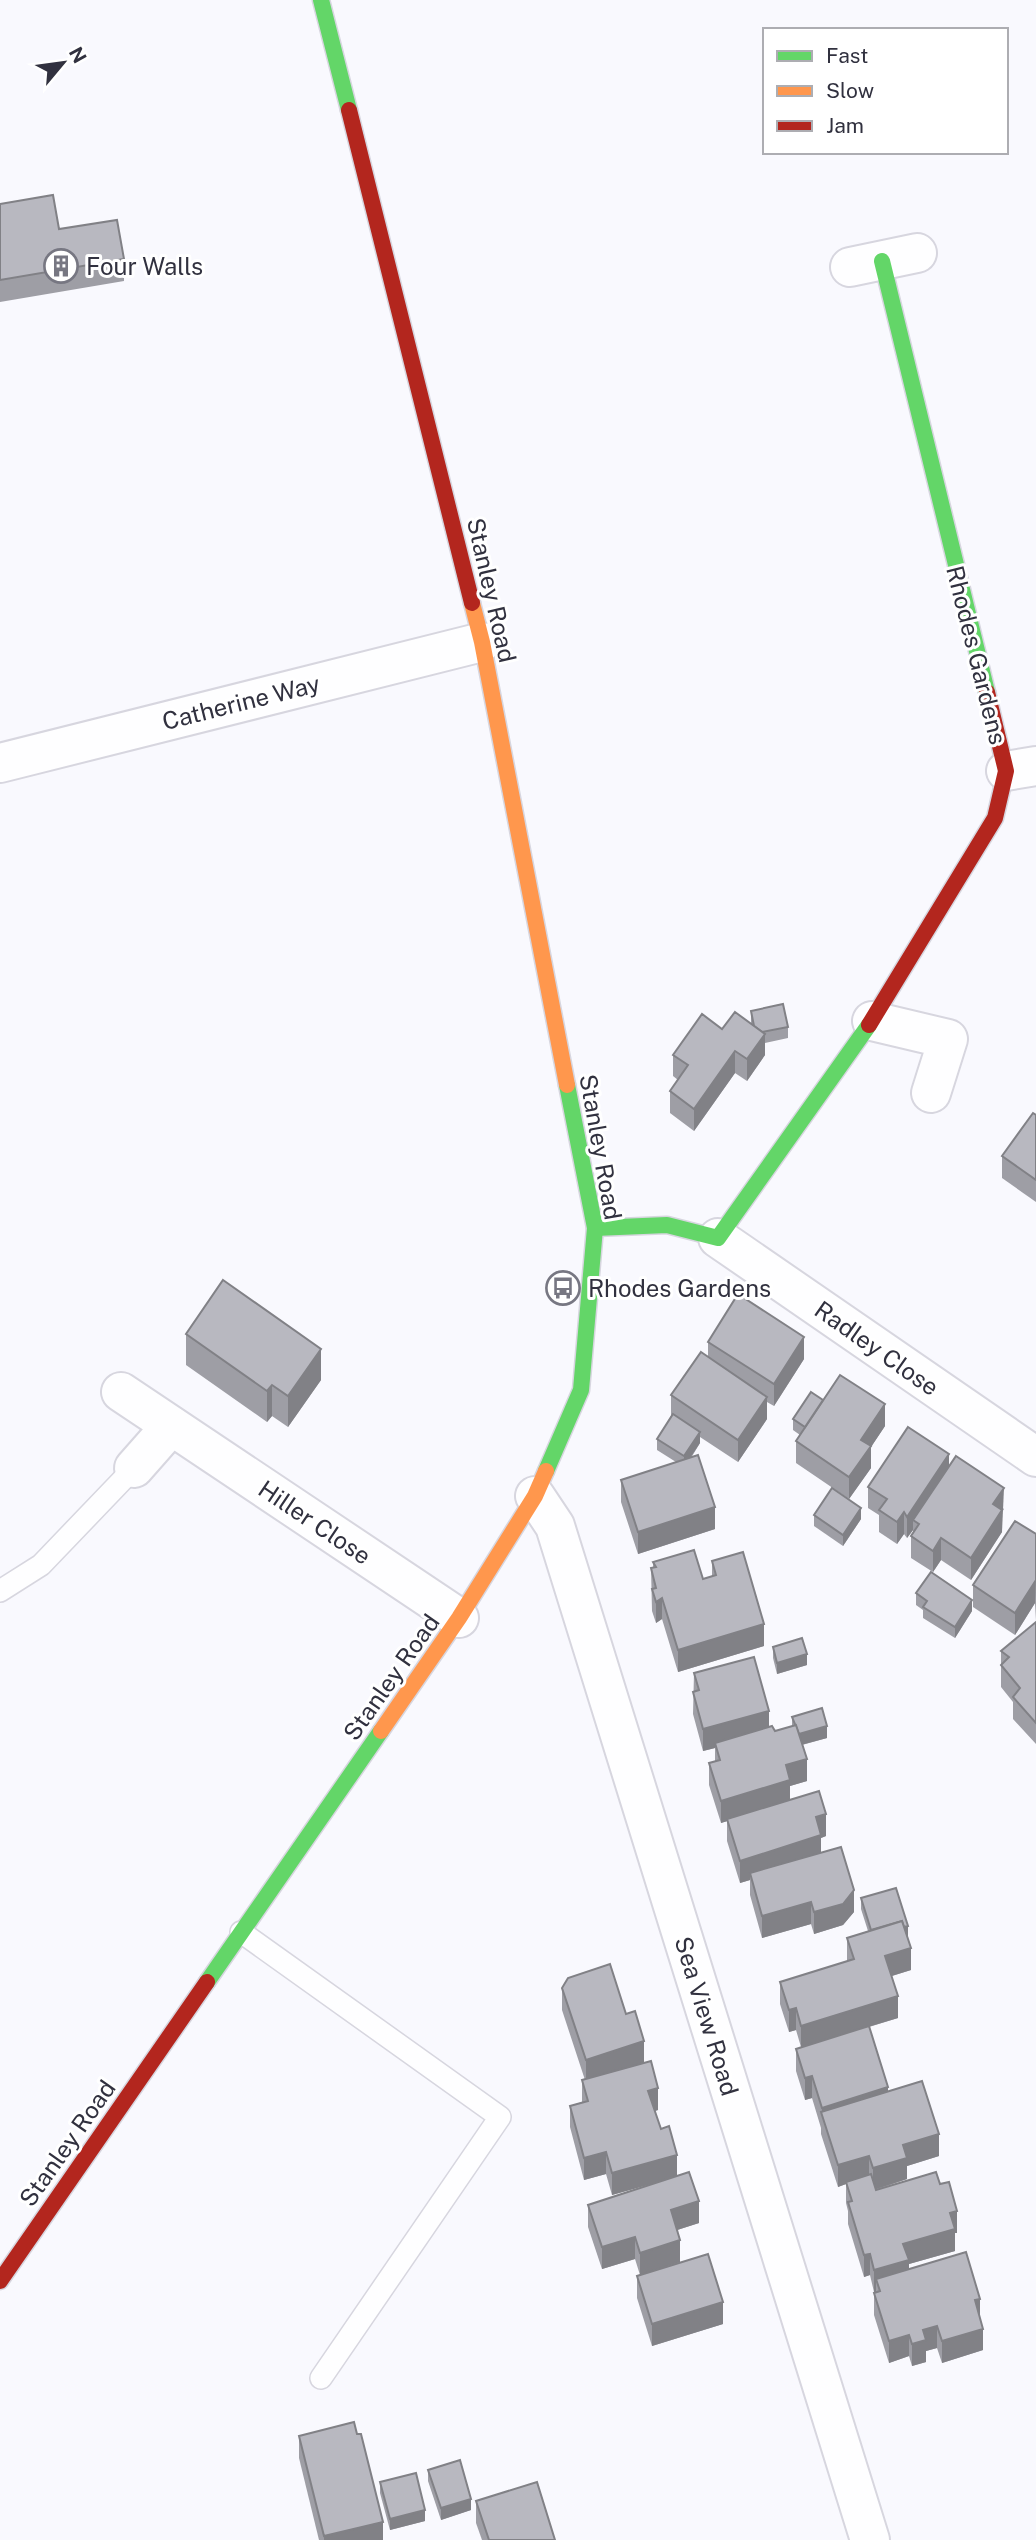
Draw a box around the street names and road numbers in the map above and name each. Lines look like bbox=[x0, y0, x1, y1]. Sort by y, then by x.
street label: Stanley Road bbox=[462, 515, 522, 665]
street label: Rhodes Gardens bbox=[941, 563, 1013, 747]
street label: Catherine Way bbox=[159, 669, 323, 735]
street label: Stanley Road bbox=[574, 1072, 628, 1222]
street label: Radley Close bbox=[810, 1295, 944, 1401]
street label: Hiller Close bbox=[254, 1474, 376, 1570]
street label: Stanley Road bbox=[337, 1609, 445, 1745]
street label: Sea View Road bbox=[670, 1933, 744, 2099]
street label: Stanley Road bbox=[13, 2075, 121, 2211]

